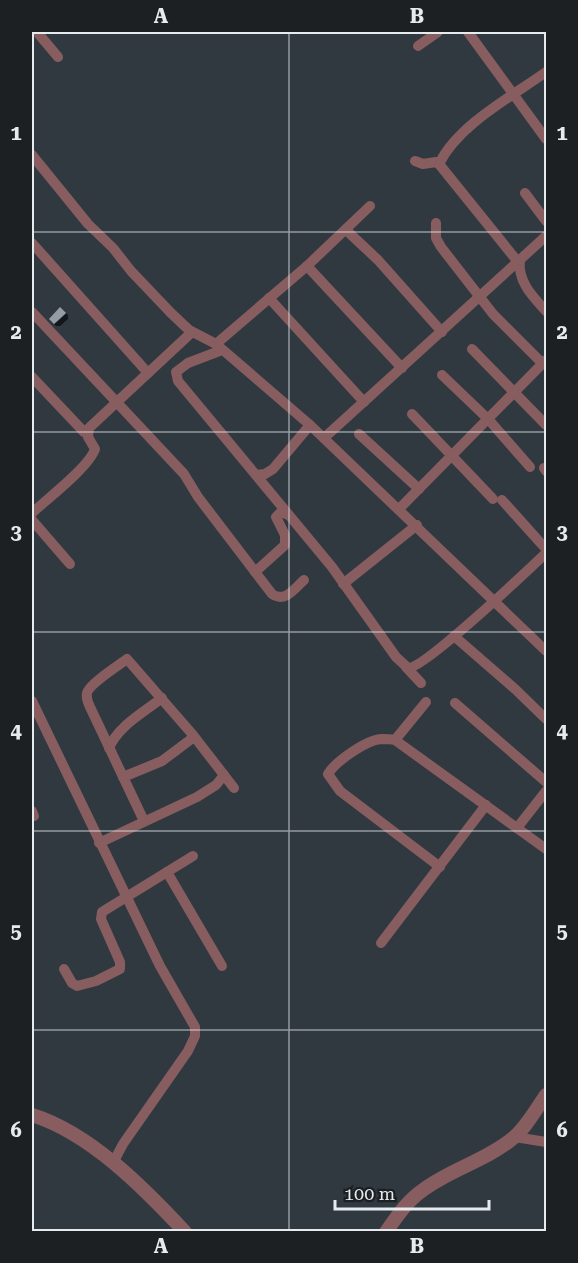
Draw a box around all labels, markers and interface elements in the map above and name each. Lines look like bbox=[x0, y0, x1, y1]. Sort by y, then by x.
text: A bbox=[154, 4, 169, 28]
text: B bbox=[410, 4, 424, 28]
text: 1 bbox=[10, 121, 22, 145]
text: 1 bbox=[556, 121, 568, 145]
text: 2 bbox=[10, 320, 22, 344]
text: 2 bbox=[556, 320, 568, 344]
text: 3 bbox=[10, 520, 22, 544]
text: 3 bbox=[556, 520, 568, 544]
text: 4 bbox=[10, 719, 22, 743]
text: 4 bbox=[556, 719, 568, 743]
text: 5 bbox=[10, 919, 22, 943]
text: 5 bbox=[556, 919, 568, 943]
text: 6 bbox=[10, 1118, 22, 1142]
text: 6 bbox=[556, 1118, 568, 1142]
scale bar bbox=[335, 1173, 490, 1211]
text: 100 m bbox=[344, 1183, 395, 1204]
text: A bbox=[154, 1234, 169, 1258]
text: B bbox=[410, 1234, 424, 1258]

